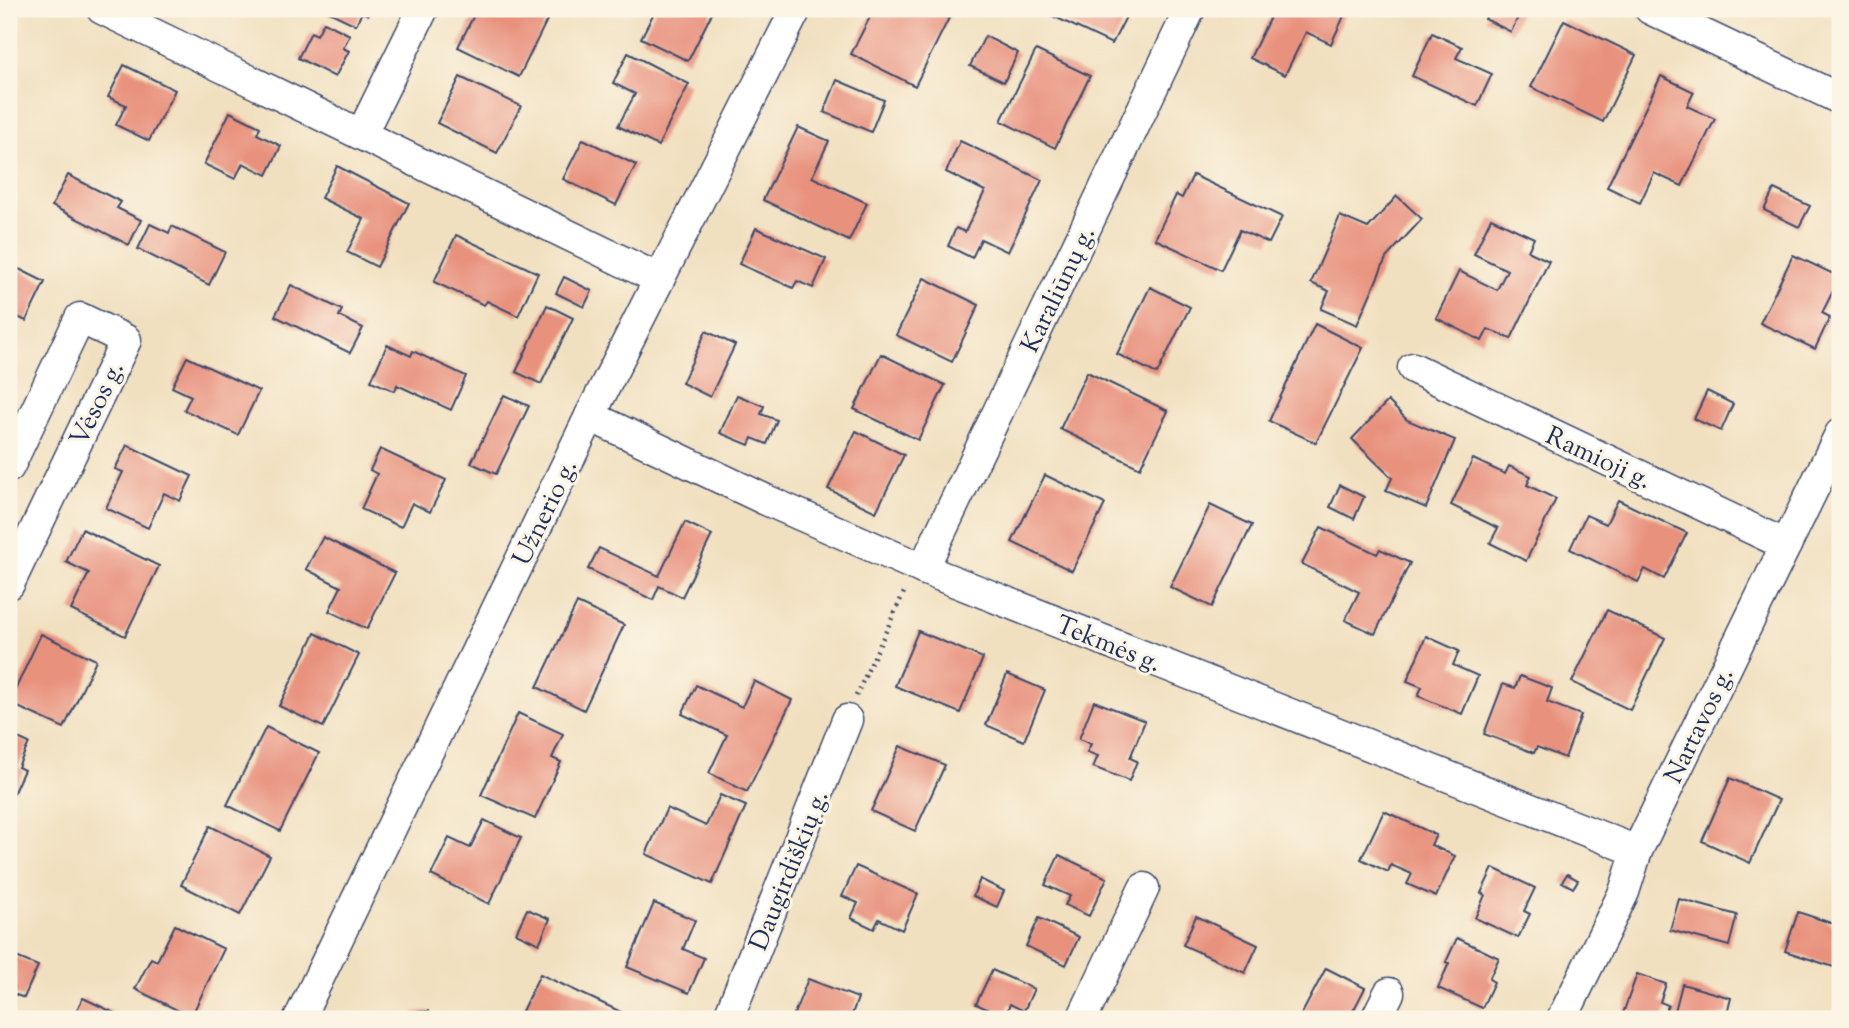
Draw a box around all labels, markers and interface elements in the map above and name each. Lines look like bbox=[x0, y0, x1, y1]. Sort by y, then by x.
street label: Karaliūnų g. bbox=[1013, 221, 1106, 360]
street label: Vėsos g. bbox=[62, 356, 135, 453]
street label: Ramioji g. bbox=[1539, 419, 1657, 500]
street label: Užnerio g. bbox=[505, 454, 588, 573]
street label: Tekmės g. bbox=[1050, 607, 1166, 683]
street label: Nartavos g. bbox=[1656, 662, 1744, 790]
street label: Daugirdiškių g. bbox=[741, 785, 839, 957]

